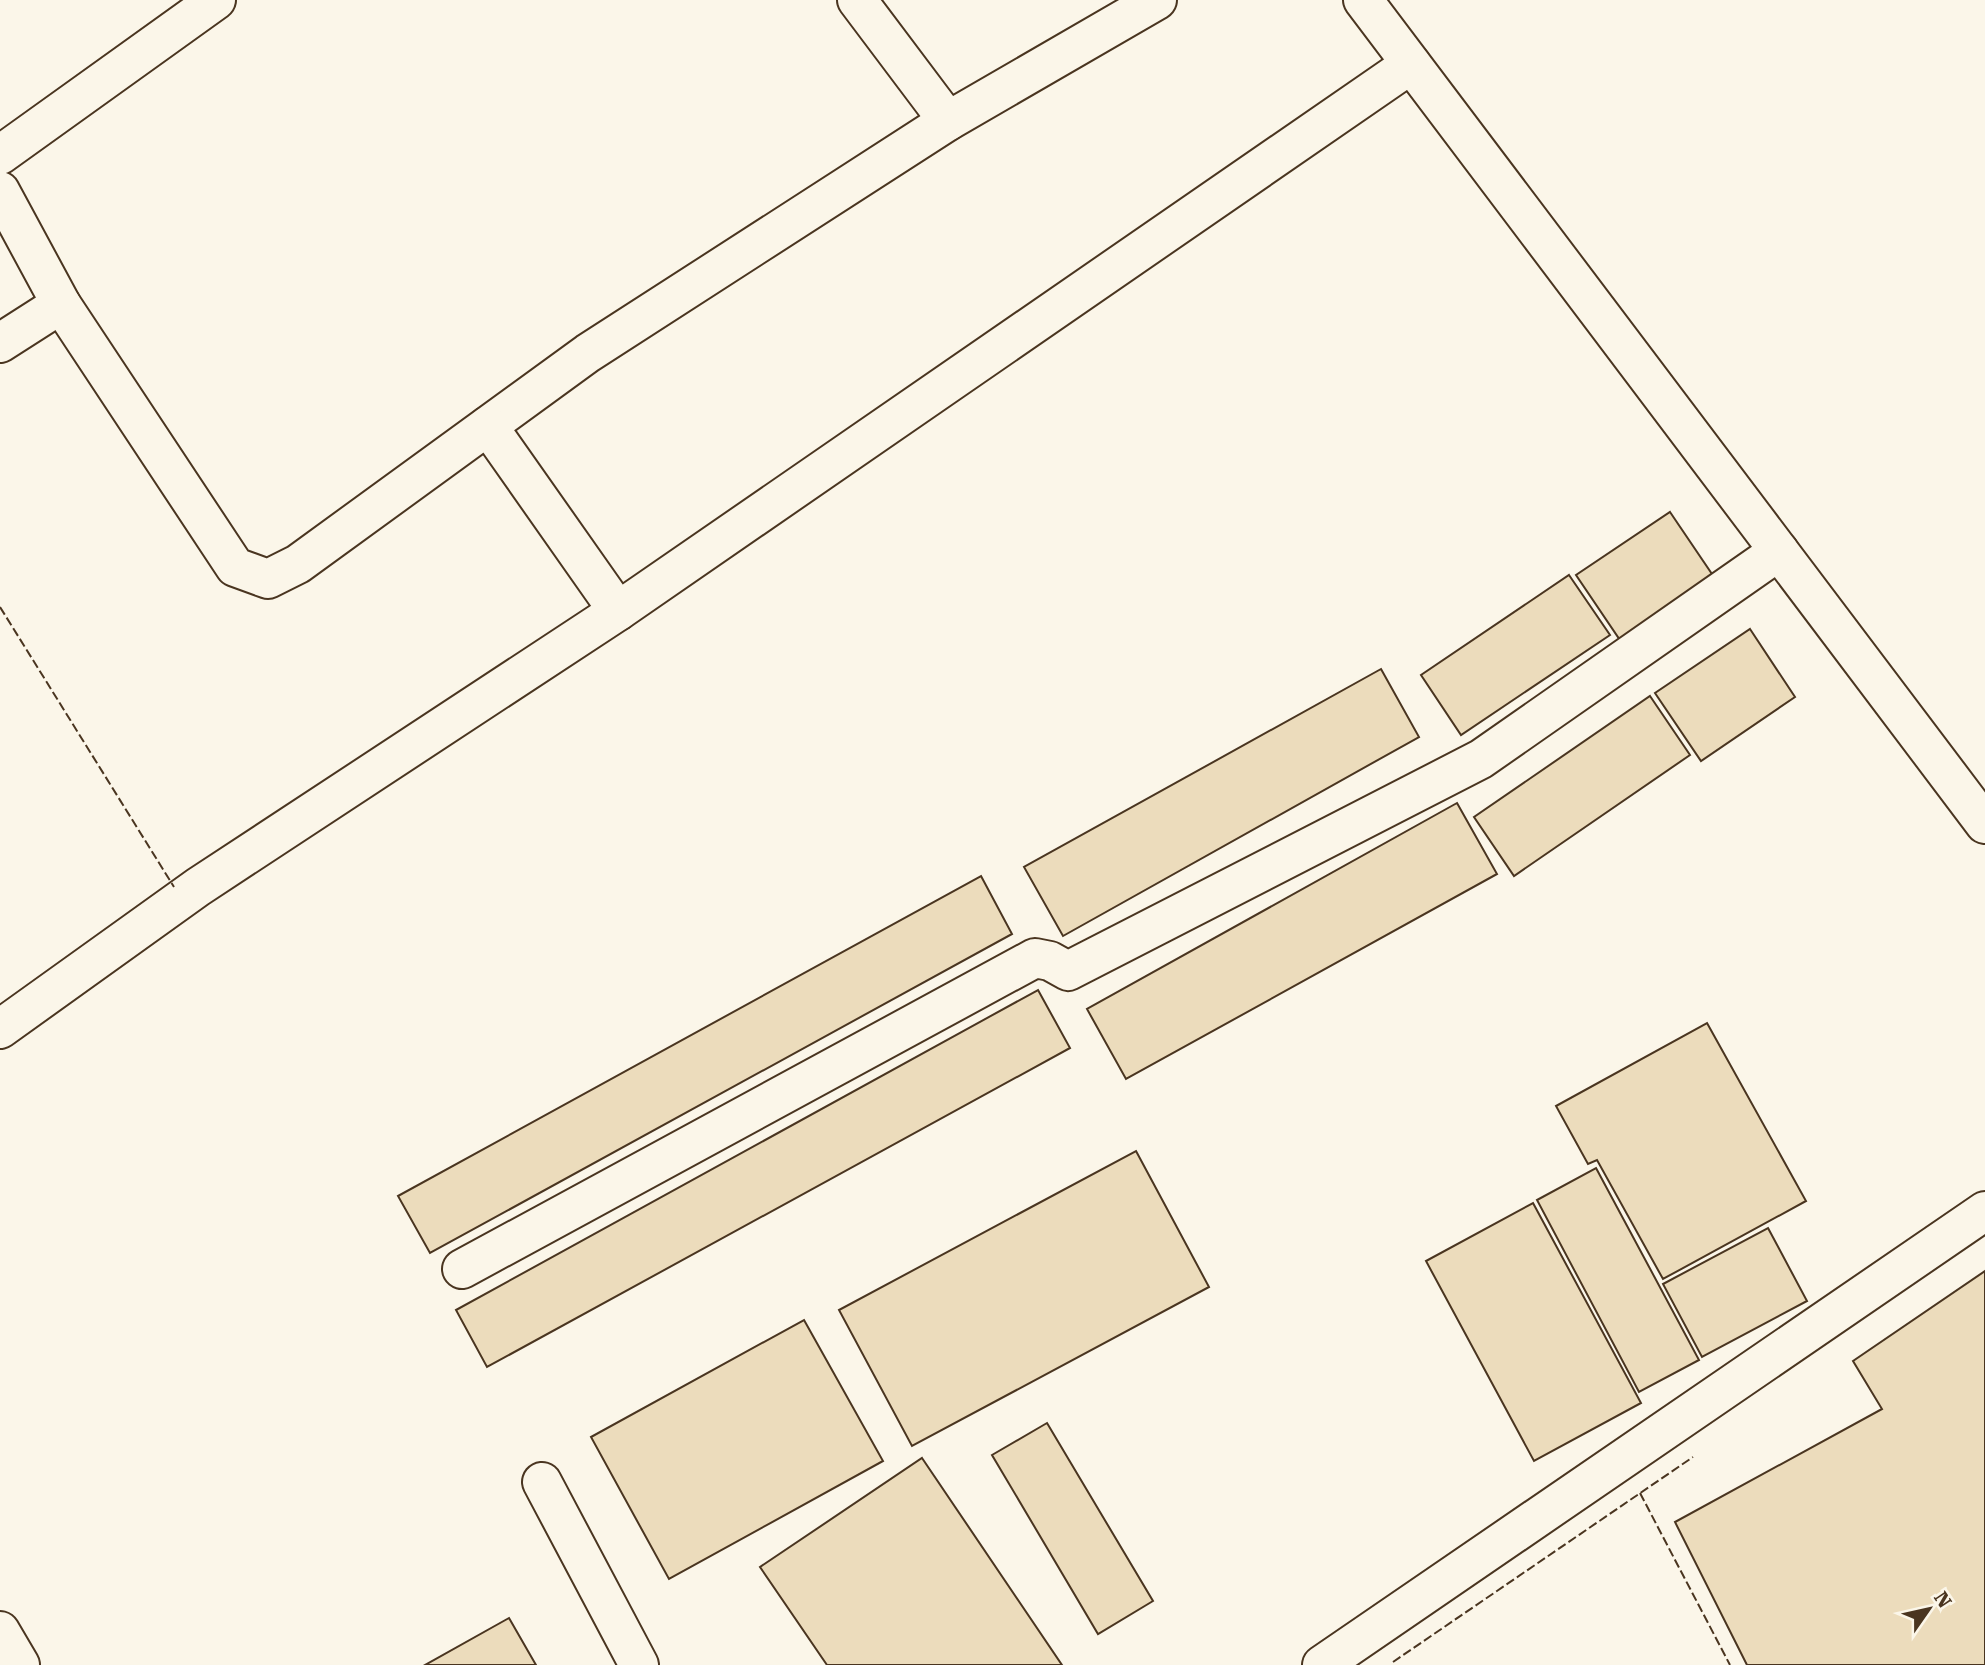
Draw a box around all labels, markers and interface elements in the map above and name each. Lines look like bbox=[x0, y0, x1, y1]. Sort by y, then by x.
north arrow bbox=[1894, 1574, 1964, 1644]
text: N bbox=[1929, 1587, 1957, 1613]

